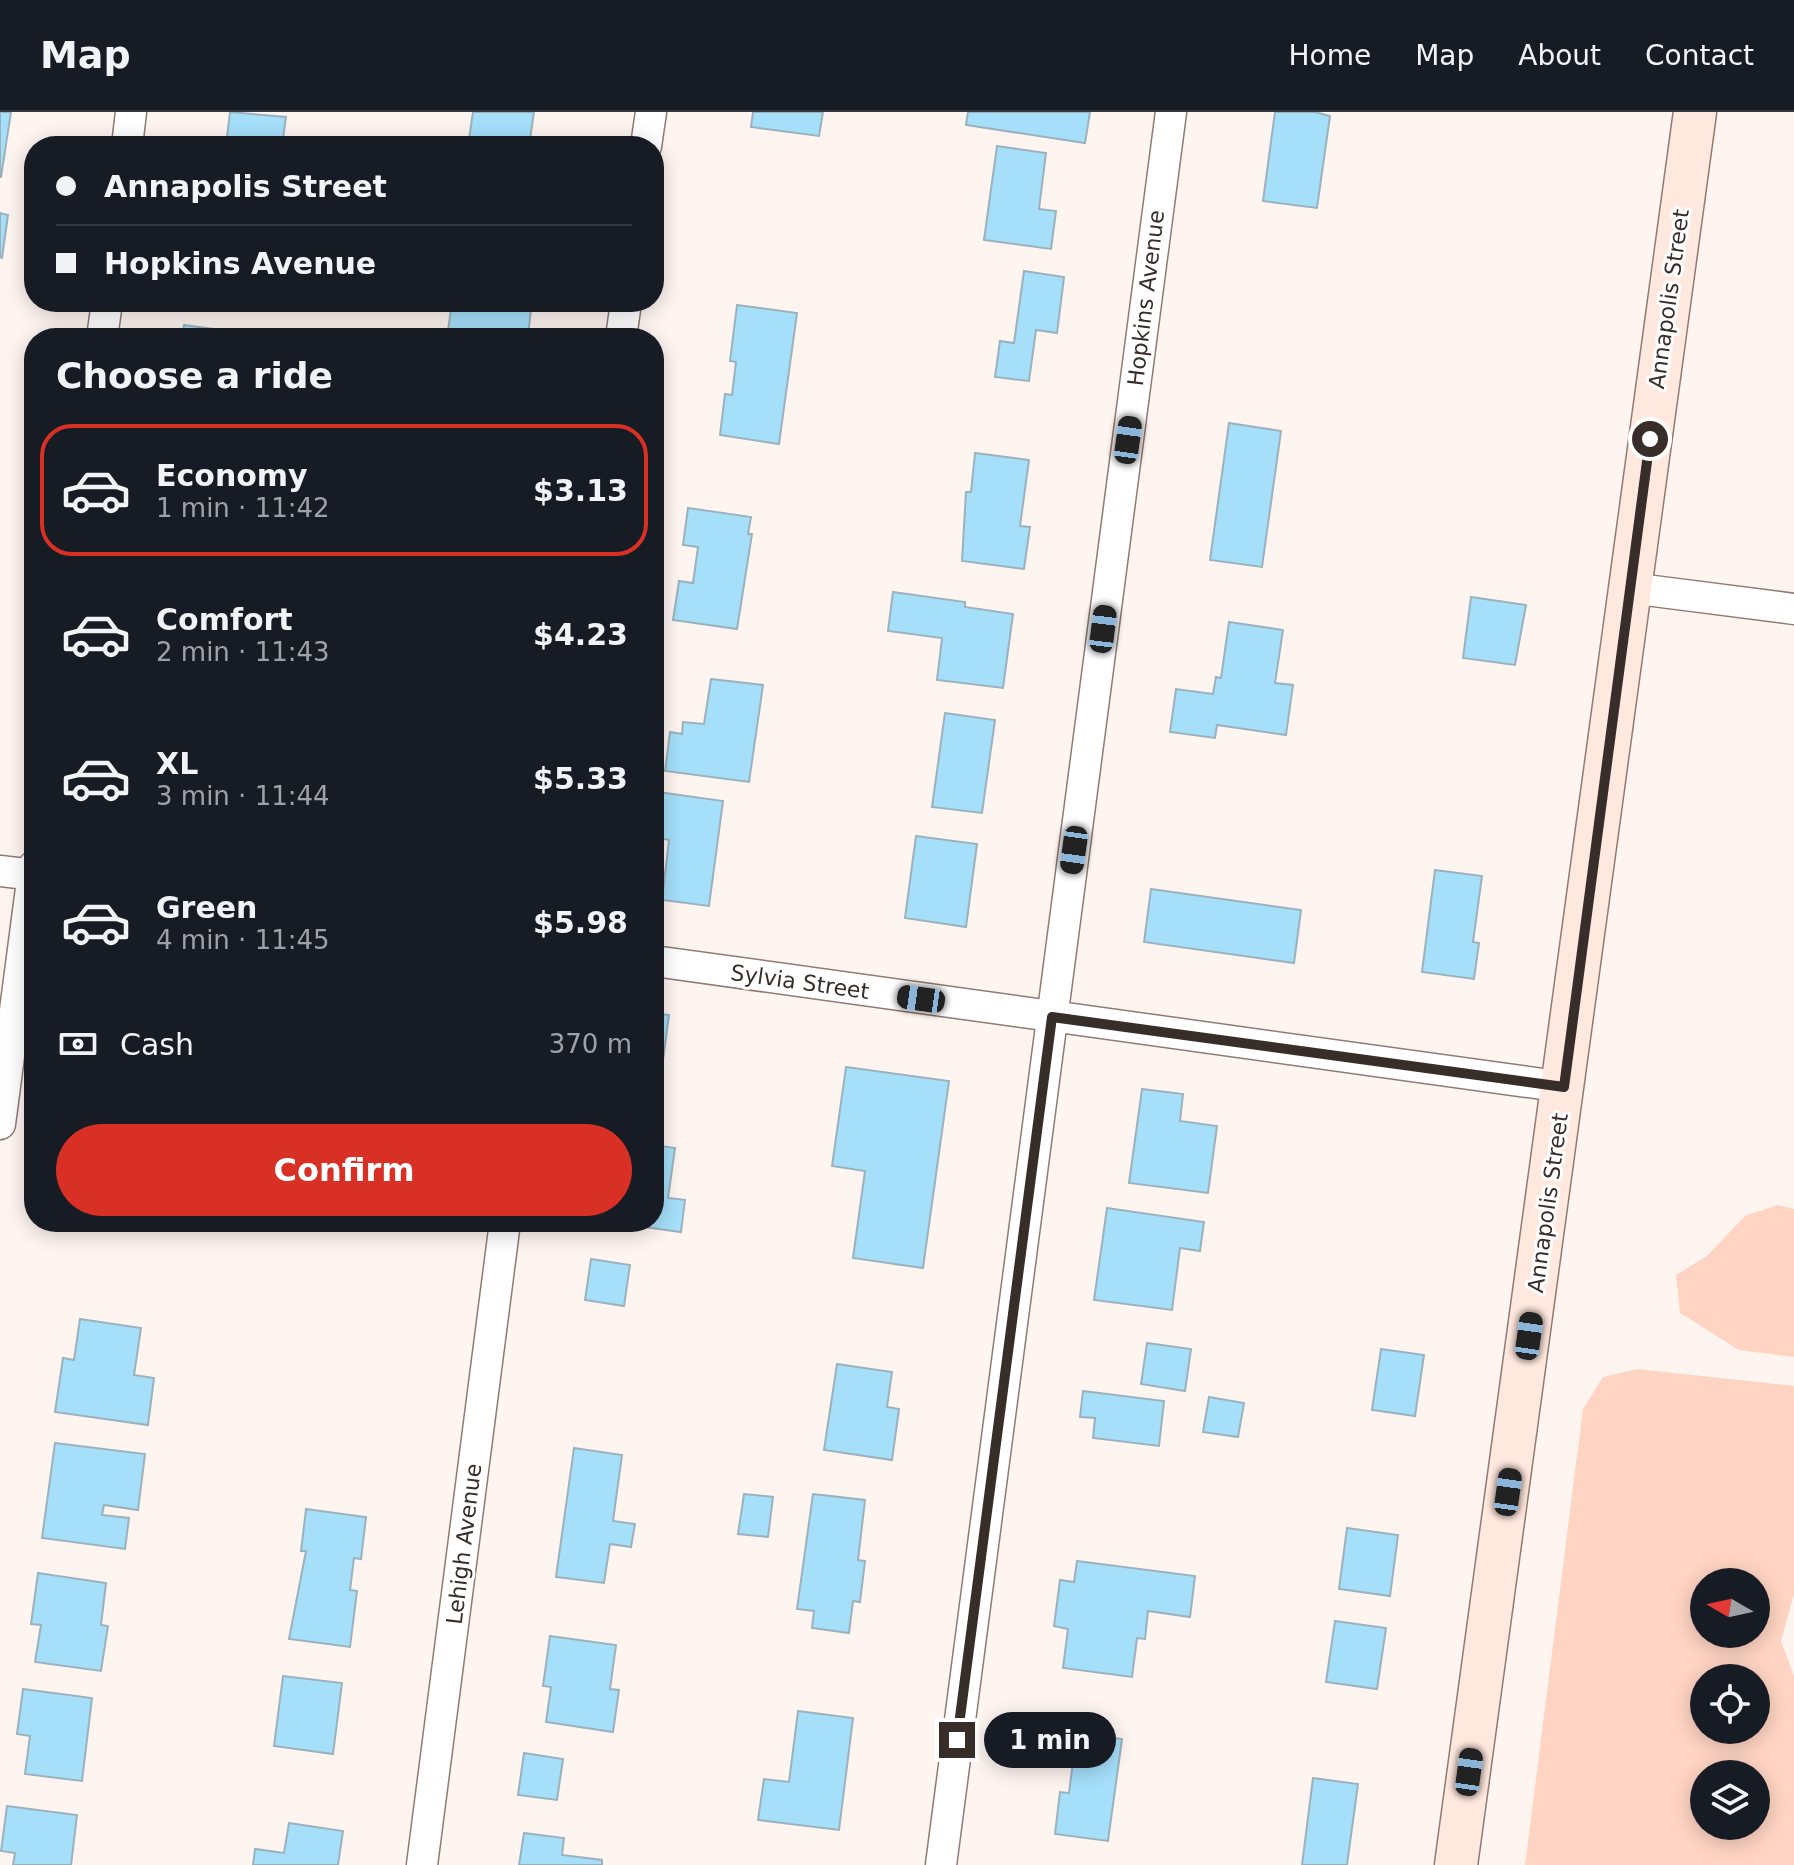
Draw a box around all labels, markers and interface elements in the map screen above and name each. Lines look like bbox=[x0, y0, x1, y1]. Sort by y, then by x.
text: Map bbox=[40, 33, 131, 77]
text: Home bbox=[1288, 39, 1371, 72]
text: Map bbox=[1415, 39, 1474, 72]
text: About bbox=[1518, 39, 1601, 72]
text: Contact bbox=[1645, 39, 1754, 72]
text: Annapolis Street bbox=[104, 169, 387, 204]
street label: Annapolis Street bbox=[1644, 207, 1694, 391]
street label: Hopkins Avenue bbox=[1123, 209, 1169, 387]
text: Hopkins Avenue bbox=[104, 246, 376, 281]
text: Choose a ride bbox=[56, 355, 333, 396]
car bbox=[1113, 415, 1143, 465]
route start bbox=[1632, 421, 1668, 457]
icon: car bbox=[60, 454, 132, 526]
text: Economy bbox=[156, 458, 308, 493]
text: $3.13 bbox=[533, 473, 628, 508]
text: 1 min · 11:42 bbox=[156, 493, 330, 523]
icon: car bbox=[60, 598, 132, 670]
text: Comfort bbox=[156, 602, 293, 637]
car bbox=[1088, 604, 1118, 654]
text: $4.23 bbox=[533, 617, 628, 652]
text: 2 min · 11:43 bbox=[156, 637, 330, 667]
icon: car bbox=[60, 742, 132, 814]
text: XL bbox=[156, 746, 198, 781]
text: $5.33 bbox=[533, 761, 628, 796]
text: 3 min · 11:44 bbox=[156, 781, 330, 811]
car bbox=[1059, 825, 1089, 875]
icon: car bbox=[60, 886, 132, 958]
text: Green bbox=[156, 890, 257, 925]
text: $5.98 bbox=[533, 905, 628, 940]
text: 4 min · 11:45 bbox=[156, 925, 330, 955]
street label: Sylvia Street bbox=[729, 960, 871, 1004]
car bbox=[896, 984, 946, 1014]
icon: cash bbox=[56, 1022, 100, 1066]
text: Cash bbox=[120, 1027, 194, 1062]
text: 370 m bbox=[549, 1029, 632, 1059]
street label: Annapolis Street bbox=[1523, 1111, 1573, 1295]
button: Confirm bbox=[56, 1124, 632, 1216]
car bbox=[1514, 1311, 1544, 1361]
street label: Lehigh Avenue bbox=[442, 1462, 486, 1626]
car bbox=[1493, 1467, 1523, 1517]
north arrow bbox=[1690, 1568, 1770, 1648]
map controls bbox=[1690, 1568, 1770, 1840]
button: locate bbox=[1690, 1664, 1770, 1744]
callout: 1 min bbox=[985, 1712, 1117, 1768]
route end bbox=[939, 1722, 975, 1758]
text: 1 min bbox=[1009, 1725, 1091, 1755]
car bbox=[1454, 1747, 1484, 1797]
button: layers bbox=[1690, 1760, 1770, 1840]

